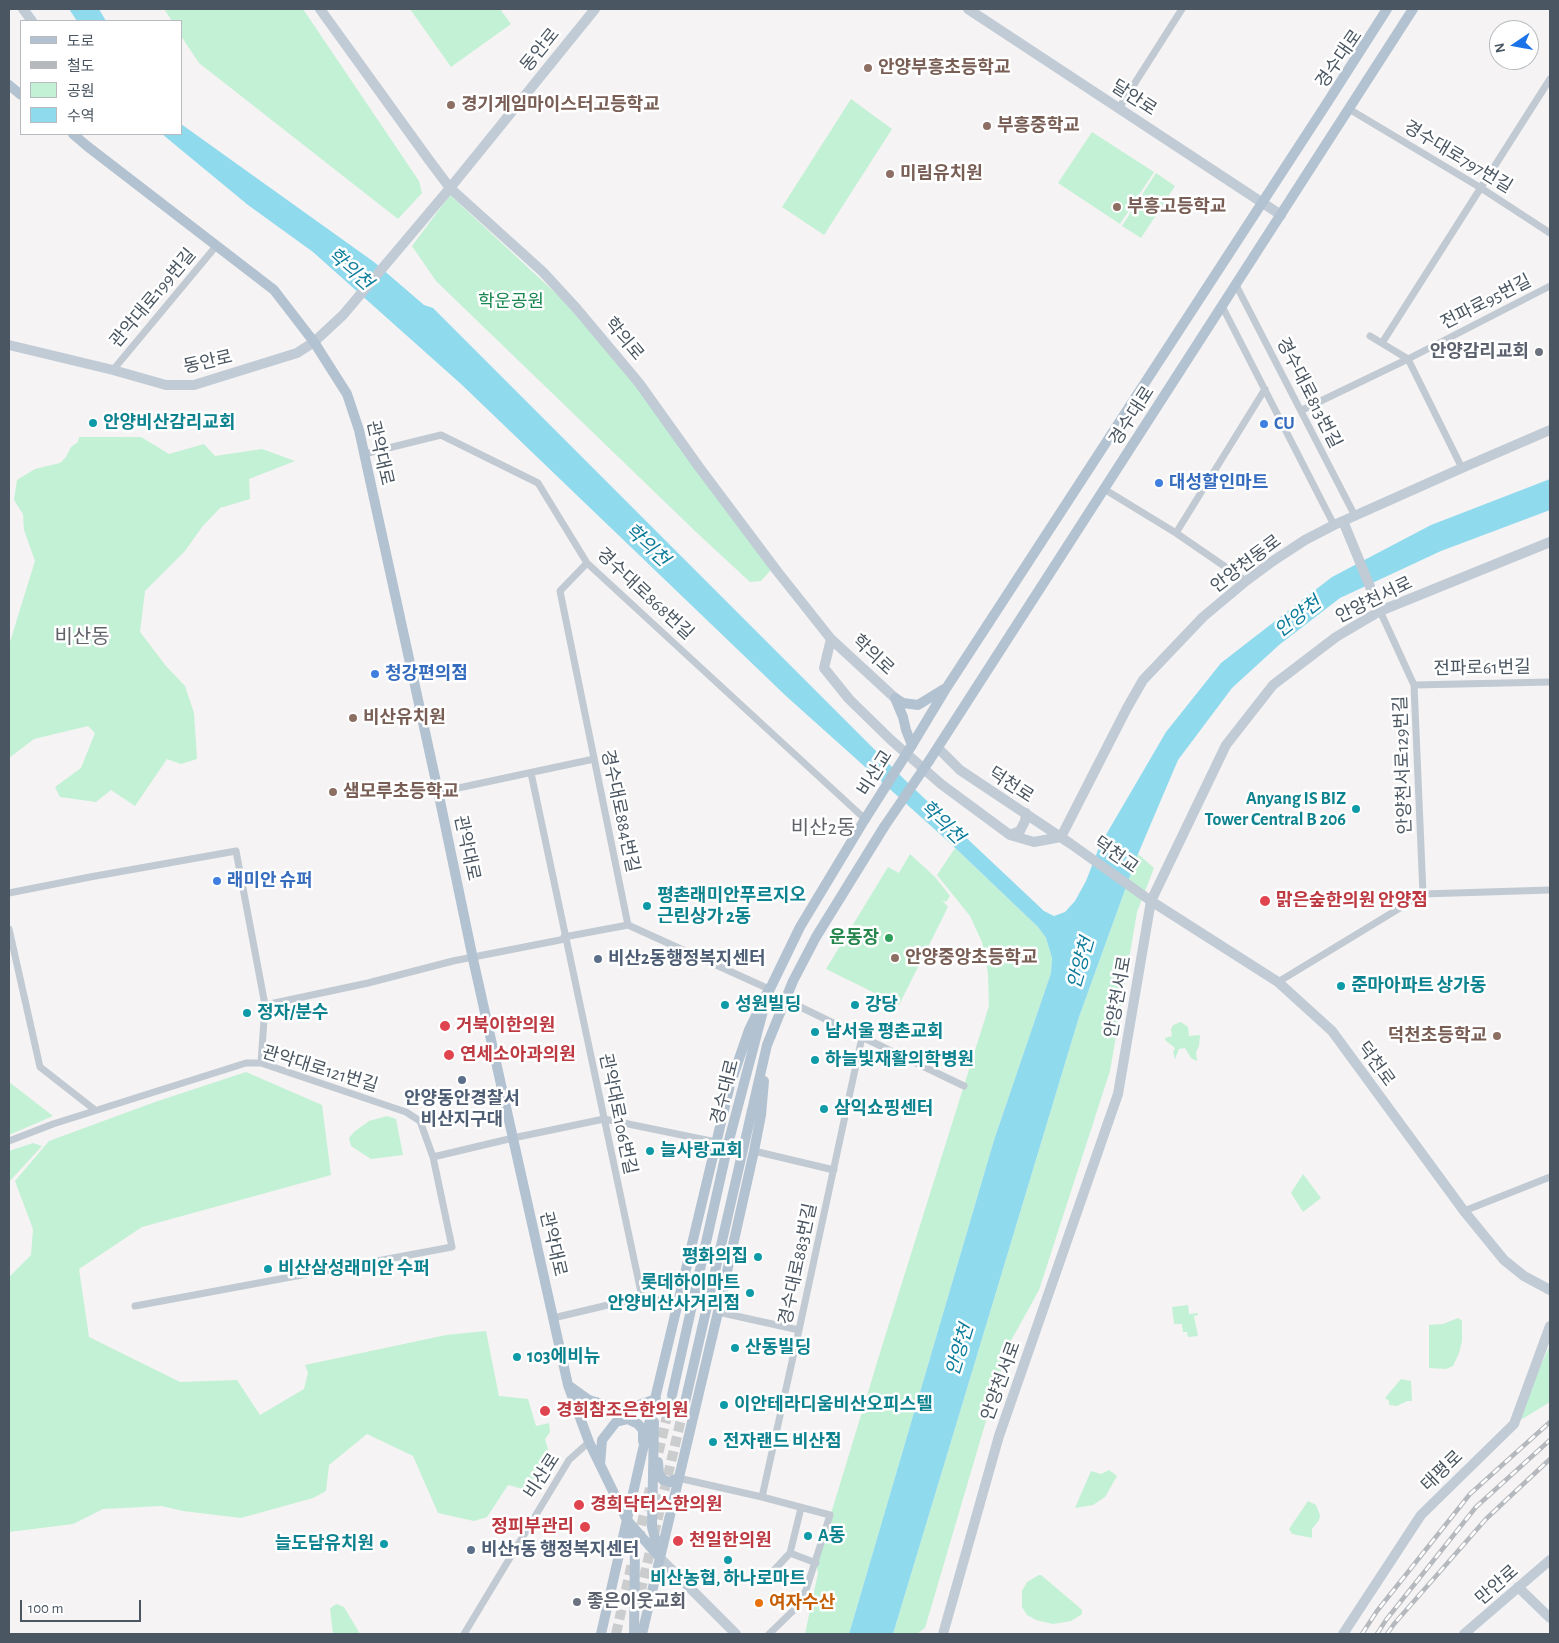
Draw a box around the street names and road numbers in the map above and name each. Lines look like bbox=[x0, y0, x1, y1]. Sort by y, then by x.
street label: 동안로 bbox=[516, 24, 564, 76]
street label: 경수대로 bbox=[1311, 26, 1367, 92]
street label: 달안로 bbox=[1107, 75, 1161, 121]
street label: 경수대로797번길 bbox=[1400, 116, 1516, 198]
street label: 관악대로199번길 bbox=[105, 244, 201, 352]
street label: 전파로95번길 bbox=[1437, 270, 1535, 334]
street label: 학의로 bbox=[600, 313, 648, 365]
street label: 경수대로813번길 bbox=[1272, 334, 1346, 452]
street label: 동안로 bbox=[181, 346, 235, 378]
street label: 경수대로 bbox=[1105, 382, 1159, 450]
street label: 관악대로 bbox=[362, 418, 398, 488]
street label: 안양천동로 bbox=[1206, 530, 1286, 598]
street label: 경수대로868번길 bbox=[592, 544, 698, 644]
street label: 안양천서로 bbox=[1332, 572, 1416, 628]
street label: 학의로 bbox=[847, 630, 899, 680]
street label: 전파로61번길 bbox=[1433, 656, 1531, 680]
street label: 안양천서로129번길 bbox=[1390, 695, 1416, 835]
street label: 비산교 bbox=[853, 746, 897, 800]
street label: 경수대로884번길 bbox=[596, 748, 644, 874]
street label: 덕천로 bbox=[984, 762, 1038, 808]
street label: 관악대로 bbox=[450, 813, 484, 883]
street label: 덕천교 bbox=[1089, 832, 1143, 878]
street label: 안양천서로 bbox=[1100, 954, 1136, 1040]
street label: 덕천로 bbox=[1353, 1038, 1399, 1090]
street label: 관악대로121번길 bbox=[259, 1041, 381, 1097]
street label: 관악대로106번길 bbox=[595, 1051, 641, 1177]
street label: 경수대로 bbox=[707, 1057, 743, 1127]
street label: 경수대로883번길 bbox=[775, 1201, 821, 1327]
street label: 관악대로 bbox=[535, 1209, 571, 1279]
street label: 안양천서로 bbox=[977, 1338, 1025, 1424]
street label: 태평로 bbox=[1417, 1446, 1467, 1496]
street label: 비산로 bbox=[519, 1449, 565, 1503]
street label: 만안로 bbox=[1471, 1561, 1523, 1609]

